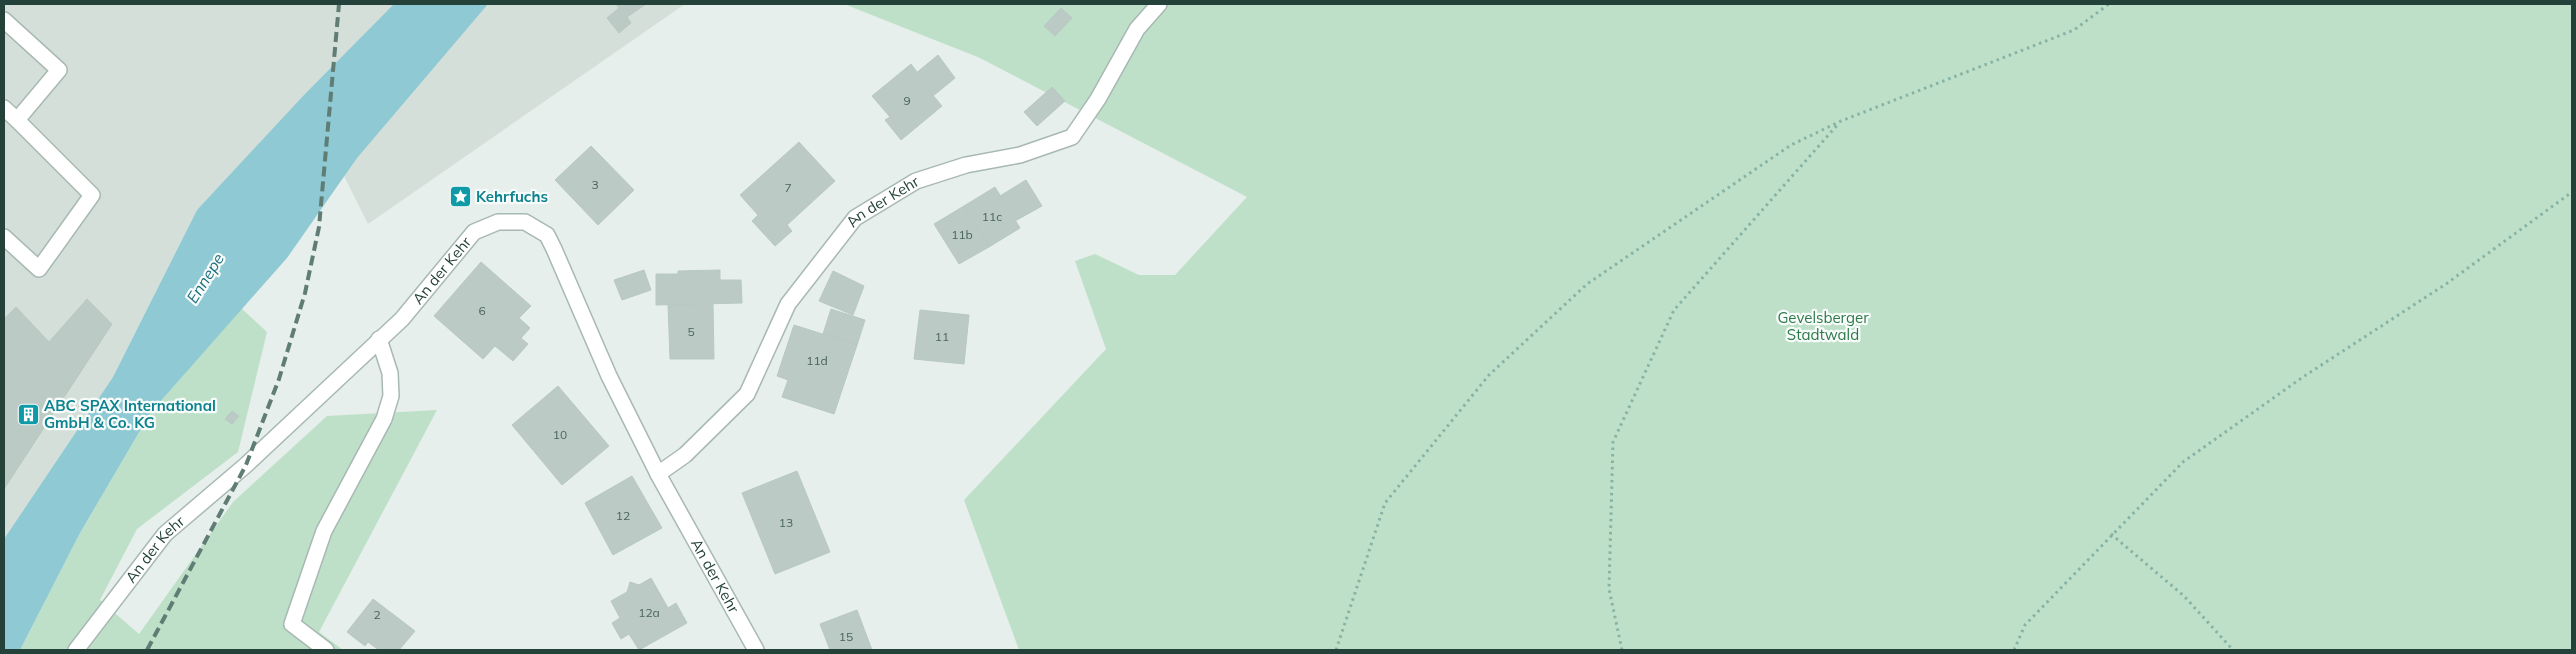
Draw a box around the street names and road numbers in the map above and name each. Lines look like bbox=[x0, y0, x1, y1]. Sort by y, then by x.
street label: An der Kehr bbox=[842, 171, 923, 231]
street label: An der Kehr bbox=[408, 232, 475, 308]
street label: An der Kehr bbox=[121, 511, 189, 586]
street label: An der Kehr bbox=[687, 535, 744, 617]

